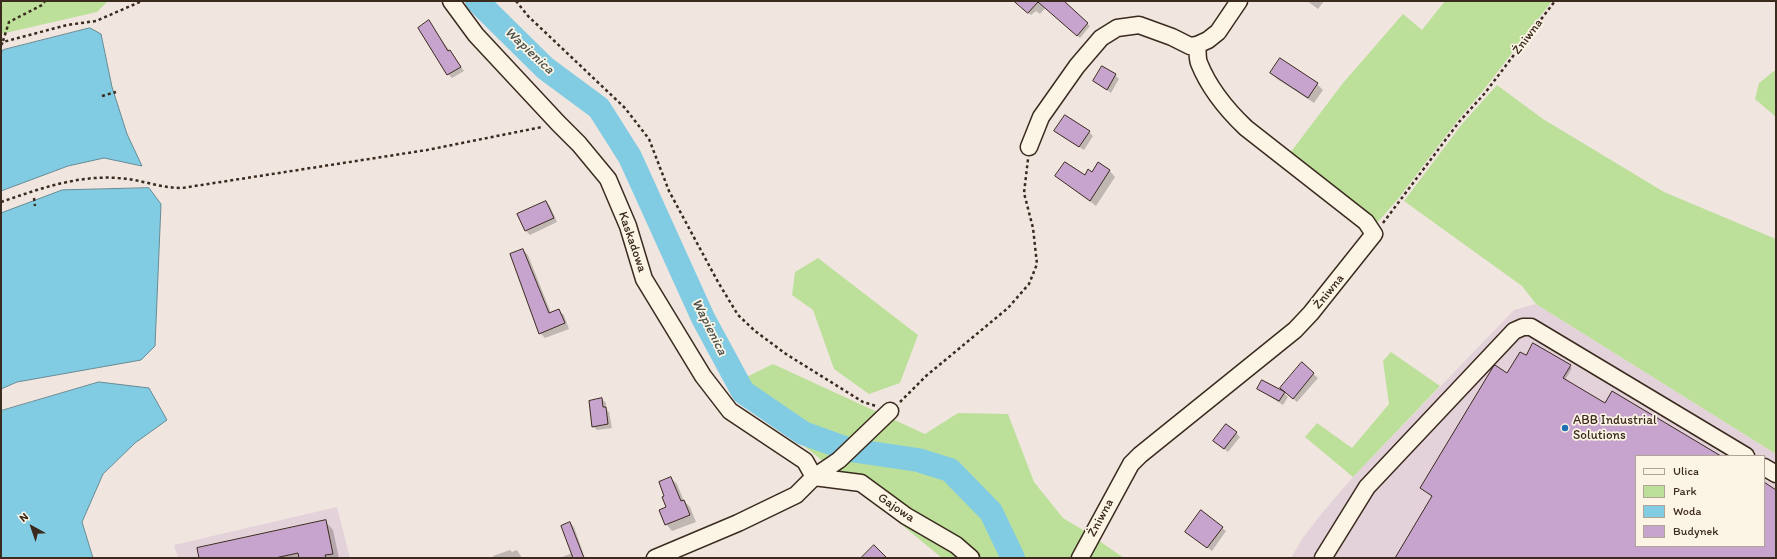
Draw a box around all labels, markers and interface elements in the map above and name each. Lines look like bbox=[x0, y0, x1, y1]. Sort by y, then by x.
street label: Żniwna bbox=[1510, 16, 1546, 58]
water label: Wapienica bbox=[501, 24, 557, 78]
street label: Kaskadowa bbox=[614, 210, 650, 274]
street label: Żniwna bbox=[1310, 271, 1348, 313]
water label: Wapienica bbox=[688, 296, 730, 358]
place label: ABB Industrial Solutions bbox=[1573, 413, 1657, 444]
marker: ABB Industrial Solutions bbox=[1560, 423, 1570, 433]
legend bbox=[1635, 455, 1765, 547]
text: Ulica bbox=[1673, 464, 1699, 478]
text: Park bbox=[1673, 484, 1697, 498]
street label: Gajowa bbox=[875, 490, 917, 526]
street label: Żniwna bbox=[1085, 496, 1117, 540]
text: Woda bbox=[1673, 504, 1702, 518]
north arrow bbox=[12, 507, 52, 547]
text: N bbox=[17, 510, 31, 525]
text: Budynek bbox=[1673, 524, 1718, 538]

